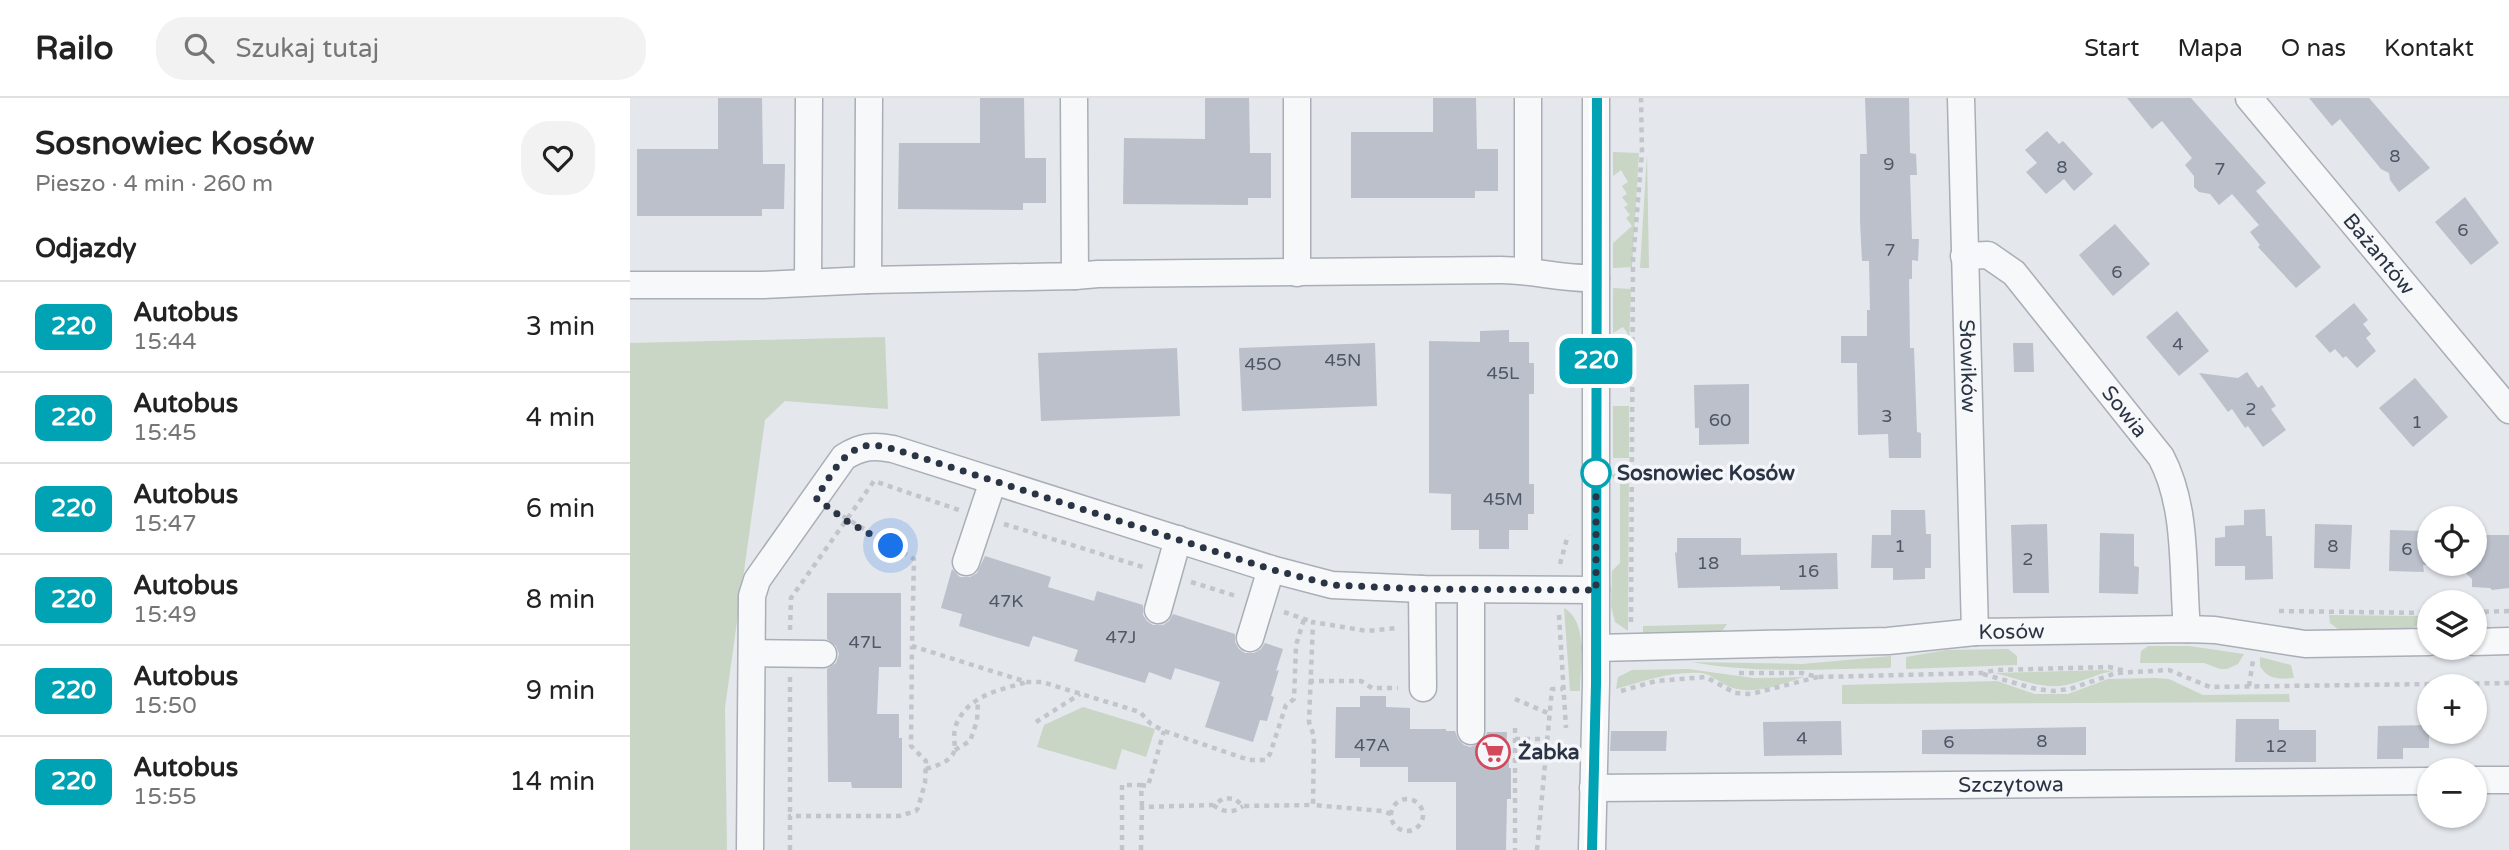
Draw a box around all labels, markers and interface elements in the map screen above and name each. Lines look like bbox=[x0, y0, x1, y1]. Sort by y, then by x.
search box bbox=[156, 17, 646, 80]
text: Railo bbox=[35, 29, 114, 68]
icon: search bbox=[180, 29, 218, 67]
text: Szukaj tutaj bbox=[236, 33, 379, 64]
text: Start bbox=[2084, 34, 2139, 63]
text: Mapa bbox=[2177, 34, 2243, 63]
text: O nas bbox=[2281, 34, 2346, 63]
text: Kontakt bbox=[2384, 34, 2474, 63]
button: heart bbox=[521, 121, 595, 195]
text: Sosnowiec Kosów bbox=[35, 124, 314, 163]
house number: 8 bbox=[2389, 145, 2401, 167]
house number: 9 bbox=[1883, 153, 1895, 175]
house number: 8 bbox=[2056, 156, 2068, 178]
house number: 7 bbox=[2214, 158, 2226, 180]
text: Pieszo · 4 min · 260 m bbox=[35, 170, 273, 198]
street label: Bażantów bbox=[2338, 208, 2420, 300]
house number: 6 bbox=[2457, 219, 2469, 241]
text: Odjazdy bbox=[35, 233, 137, 264]
house number: 7 bbox=[1884, 239, 1896, 261]
house number: 6 bbox=[2111, 261, 2123, 283]
text: Autobus bbox=[133, 297, 238, 328]
text: 3 min bbox=[526, 311, 595, 342]
text: 220 bbox=[51, 312, 96, 341]
street label: Słowików bbox=[1954, 319, 1982, 413]
text: 15:44 bbox=[133, 328, 197, 356]
house number: 4 bbox=[2172, 333, 2184, 355]
line badge: 220 bbox=[1556, 338, 1636, 384]
text: 220 bbox=[1573, 346, 1619, 375]
house number: 45N bbox=[1324, 349, 1362, 371]
house number: 45O bbox=[1244, 353, 1282, 375]
house number: 45L bbox=[1487, 362, 1520, 384]
street label: Sowia bbox=[2096, 381, 2153, 443]
text: Autobus bbox=[133, 388, 238, 419]
house number: 2 bbox=[2245, 398, 2257, 420]
text: 4 min bbox=[526, 402, 595, 433]
text: 220 bbox=[51, 403, 96, 432]
house number: 3 bbox=[1881, 405, 1893, 427]
house number: 60 bbox=[1709, 409, 1731, 431]
house number: 1 bbox=[2411, 411, 2423, 433]
text: 15:45 bbox=[133, 419, 197, 447]
marker: Sosnowiec Kosów bbox=[1581, 458, 1611, 488]
place label: Sosnowiec Kosów bbox=[1617, 461, 1795, 486]
text: Autobus bbox=[133, 479, 238, 510]
house number: 45M bbox=[1483, 488, 1523, 510]
text: 6 min bbox=[526, 493, 595, 524]
text: 220 bbox=[51, 494, 96, 523]
map controls bbox=[2417, 506, 2487, 828]
button: locate bbox=[2417, 506, 2487, 576]
text: 15:47 bbox=[133, 510, 197, 538]
your location bbox=[873, 528, 908, 563]
house number: 1 bbox=[1894, 535, 1906, 557]
house number: 8 bbox=[2327, 535, 2339, 557]
house number: 6 bbox=[2401, 538, 2413, 560]
house number: 2 bbox=[2022, 548, 2034, 570]
house number: 18 bbox=[1697, 552, 1719, 574]
house number: 16 bbox=[1797, 560, 1819, 582]
text: Autobus bbox=[133, 570, 238, 601]
text: 8 min bbox=[526, 584, 595, 615]
text: 220 bbox=[51, 585, 96, 614]
house number: 47K bbox=[989, 590, 1023, 612]
button: layers bbox=[2417, 590, 2487, 660]
text: 15:49 bbox=[133, 601, 197, 629]
street label: Kosów bbox=[1978, 619, 2045, 644]
house number: 47J bbox=[1106, 626, 1137, 648]
house number: 47L bbox=[849, 631, 882, 653]
text: Autobus bbox=[133, 661, 238, 692]
button: + bbox=[2417, 674, 2487, 744]
text: 9 min bbox=[526, 675, 595, 706]
text: 220 bbox=[51, 676, 96, 705]
text: 15:50 bbox=[133, 692, 197, 720]
house number: 4 bbox=[1796, 727, 1808, 749]
house number: 8 bbox=[2036, 730, 2048, 752]
house number: 6 bbox=[1943, 731, 1955, 753]
supermarket icon: Żabka bbox=[1474, 733, 1512, 771]
house number: 47A bbox=[1354, 734, 1390, 756]
house number: 12 bbox=[2265, 735, 2287, 757]
place label: Żabka bbox=[1518, 740, 1580, 765]
text: Autobus bbox=[133, 752, 238, 783]
button: − bbox=[2417, 758, 2487, 828]
text: 14 min bbox=[509, 766, 595, 797]
text: 220 bbox=[51, 767, 96, 796]
street label: Szczytowa bbox=[1958, 772, 2064, 797]
text: 15:55 bbox=[133, 783, 197, 811]

